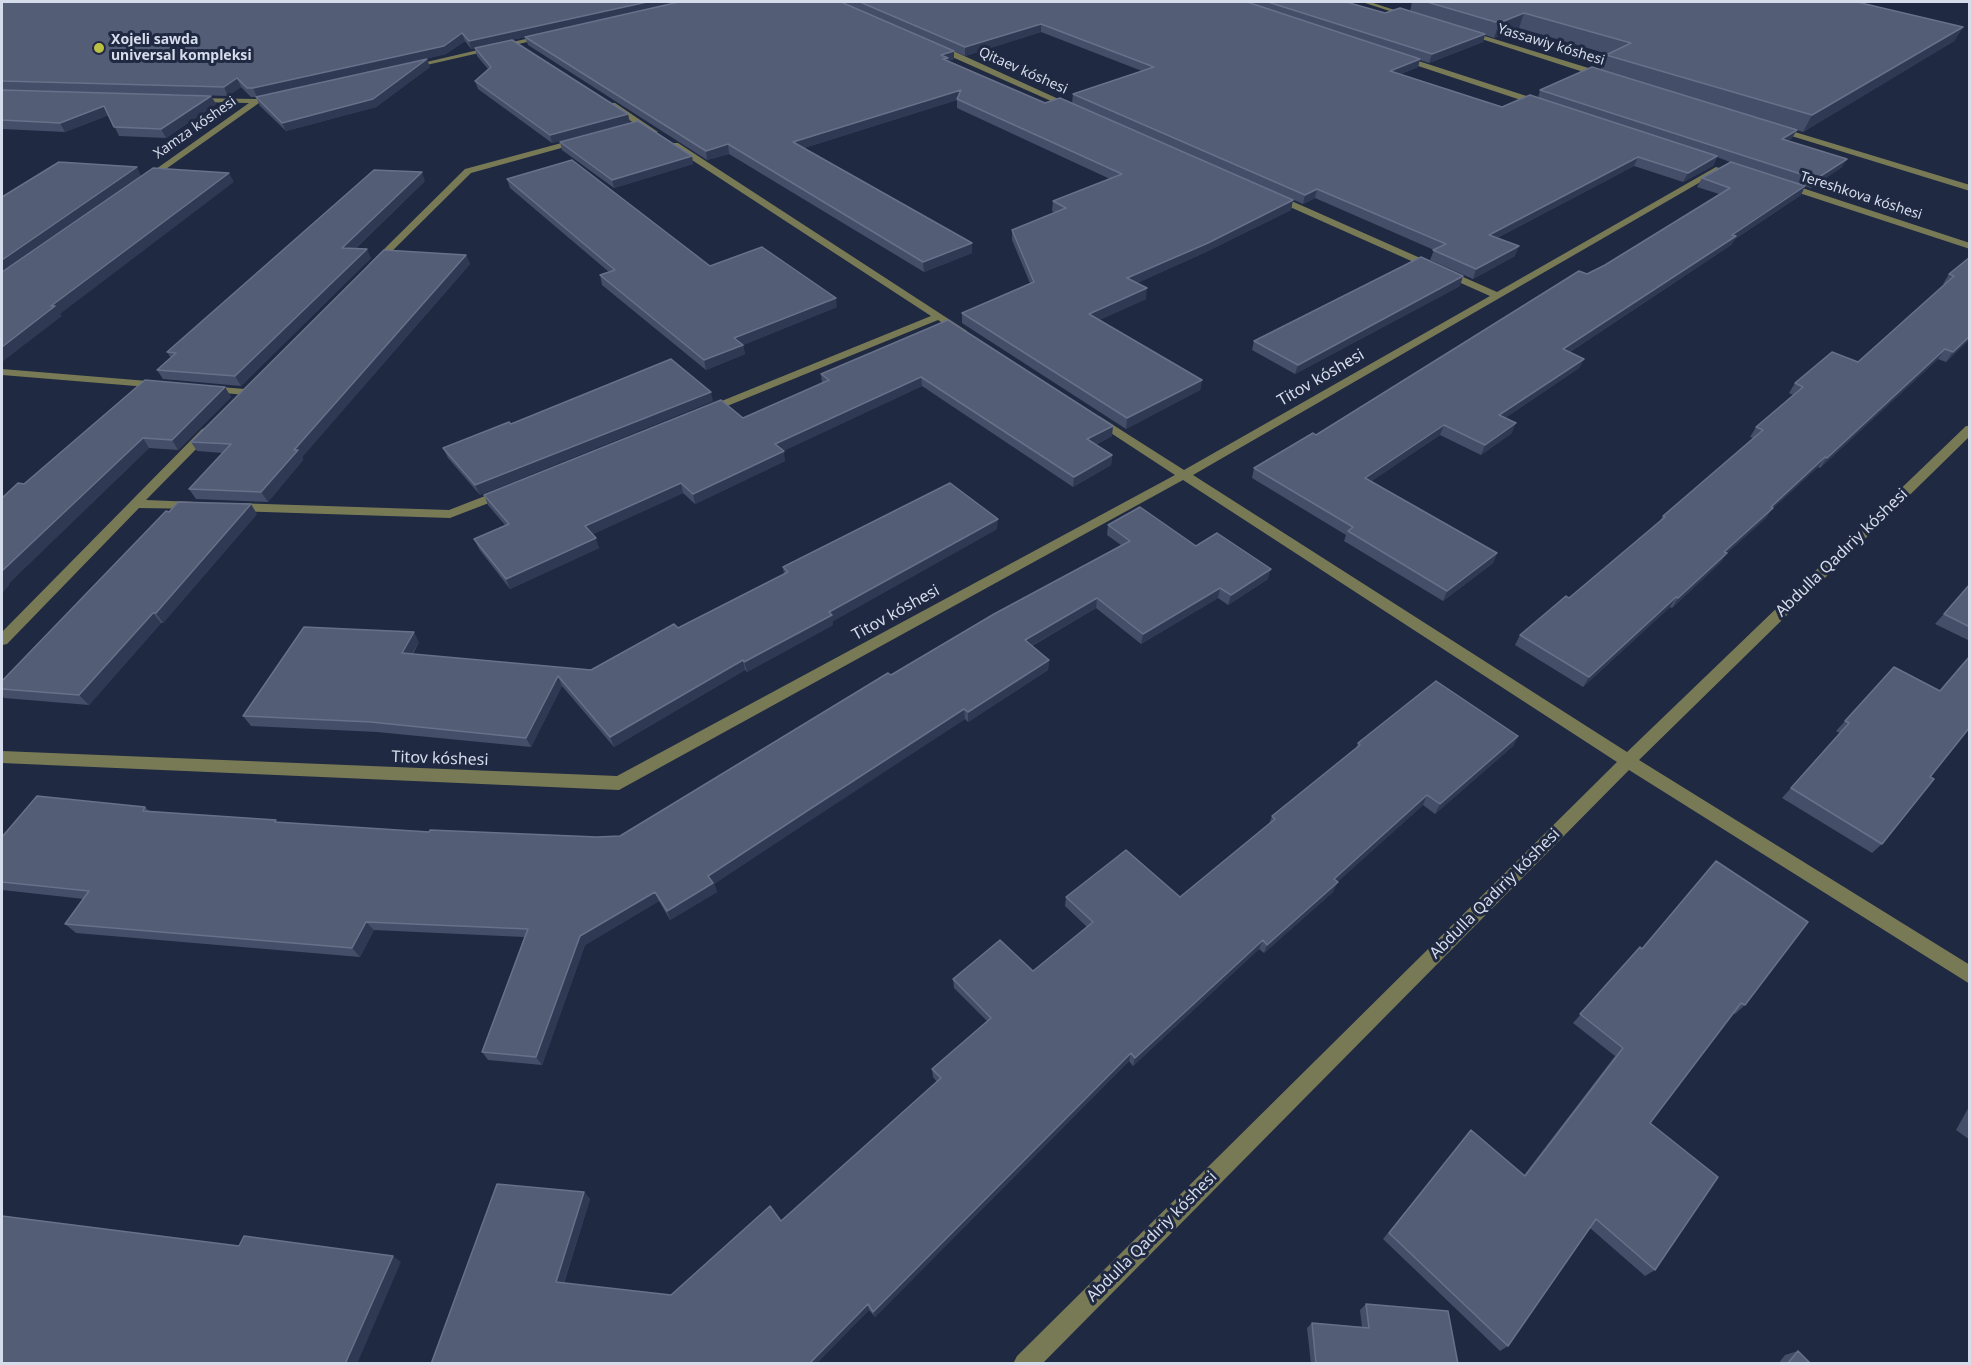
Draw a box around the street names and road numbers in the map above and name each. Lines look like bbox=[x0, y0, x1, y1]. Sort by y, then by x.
street label: Yassawiy kóshesi bbox=[1495, 21, 1607, 69]
street label: Qitaev kóshesi bbox=[976, 44, 1070, 98]
street label: Xamza kóshesi bbox=[151, 93, 239, 163]
street label: Tereshkova kóshesi bbox=[1798, 168, 1924, 224]
street label: Titov kóshesi bbox=[1274, 345, 1368, 411]
street label: Abdulla Qadıriy kóshesi bbox=[1772, 485, 1912, 621]
street label: Titov kóshesi bbox=[849, 581, 943, 645]
street label: Titov kóshesi bbox=[391, 748, 489, 770]
street label: Abdulla Qadıriy kóshesi bbox=[1426, 825, 1564, 963]
street label: Abdulla Qadıriy kóshesi bbox=[1083, 1168, 1221, 1306]

